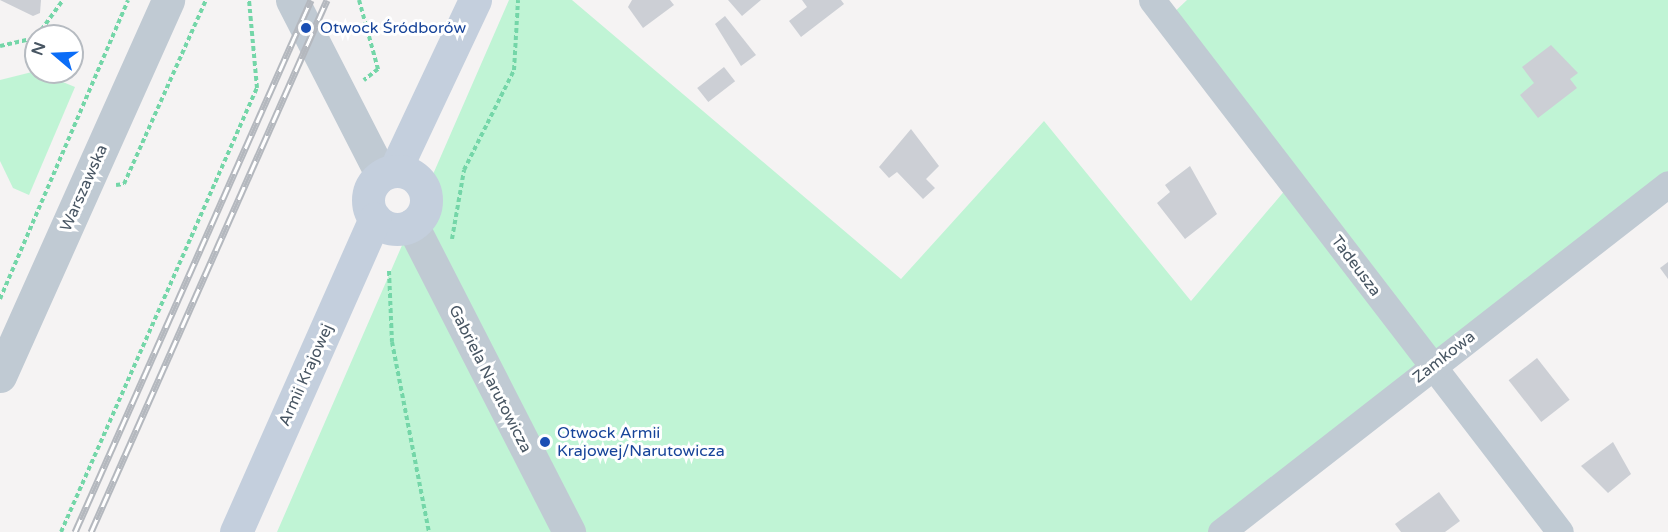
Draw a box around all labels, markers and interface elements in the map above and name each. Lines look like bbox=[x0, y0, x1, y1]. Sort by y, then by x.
place label: Otwock Śródborów bbox=[320, 18, 466, 38]
marker: Otwock Śródborów bbox=[297, 19, 315, 37]
north arrow bbox=[24, 24, 84, 84]
text: N bbox=[27, 39, 50, 58]
street label: Warszawska bbox=[56, 142, 112, 234]
street label: Tadeusza bbox=[1327, 232, 1385, 300]
street label: Gabriela Narutowicza bbox=[444, 302, 536, 456]
street label: Armii Krajowej bbox=[275, 321, 337, 429]
street label: Zamkowa bbox=[1409, 327, 1479, 387]
place label: Otwock Armii Krajowej/Narutowicza bbox=[557, 423, 725, 461]
marker: Otwock Armii Krajowej/Narutowicza bbox=[538, 435, 552, 449]

